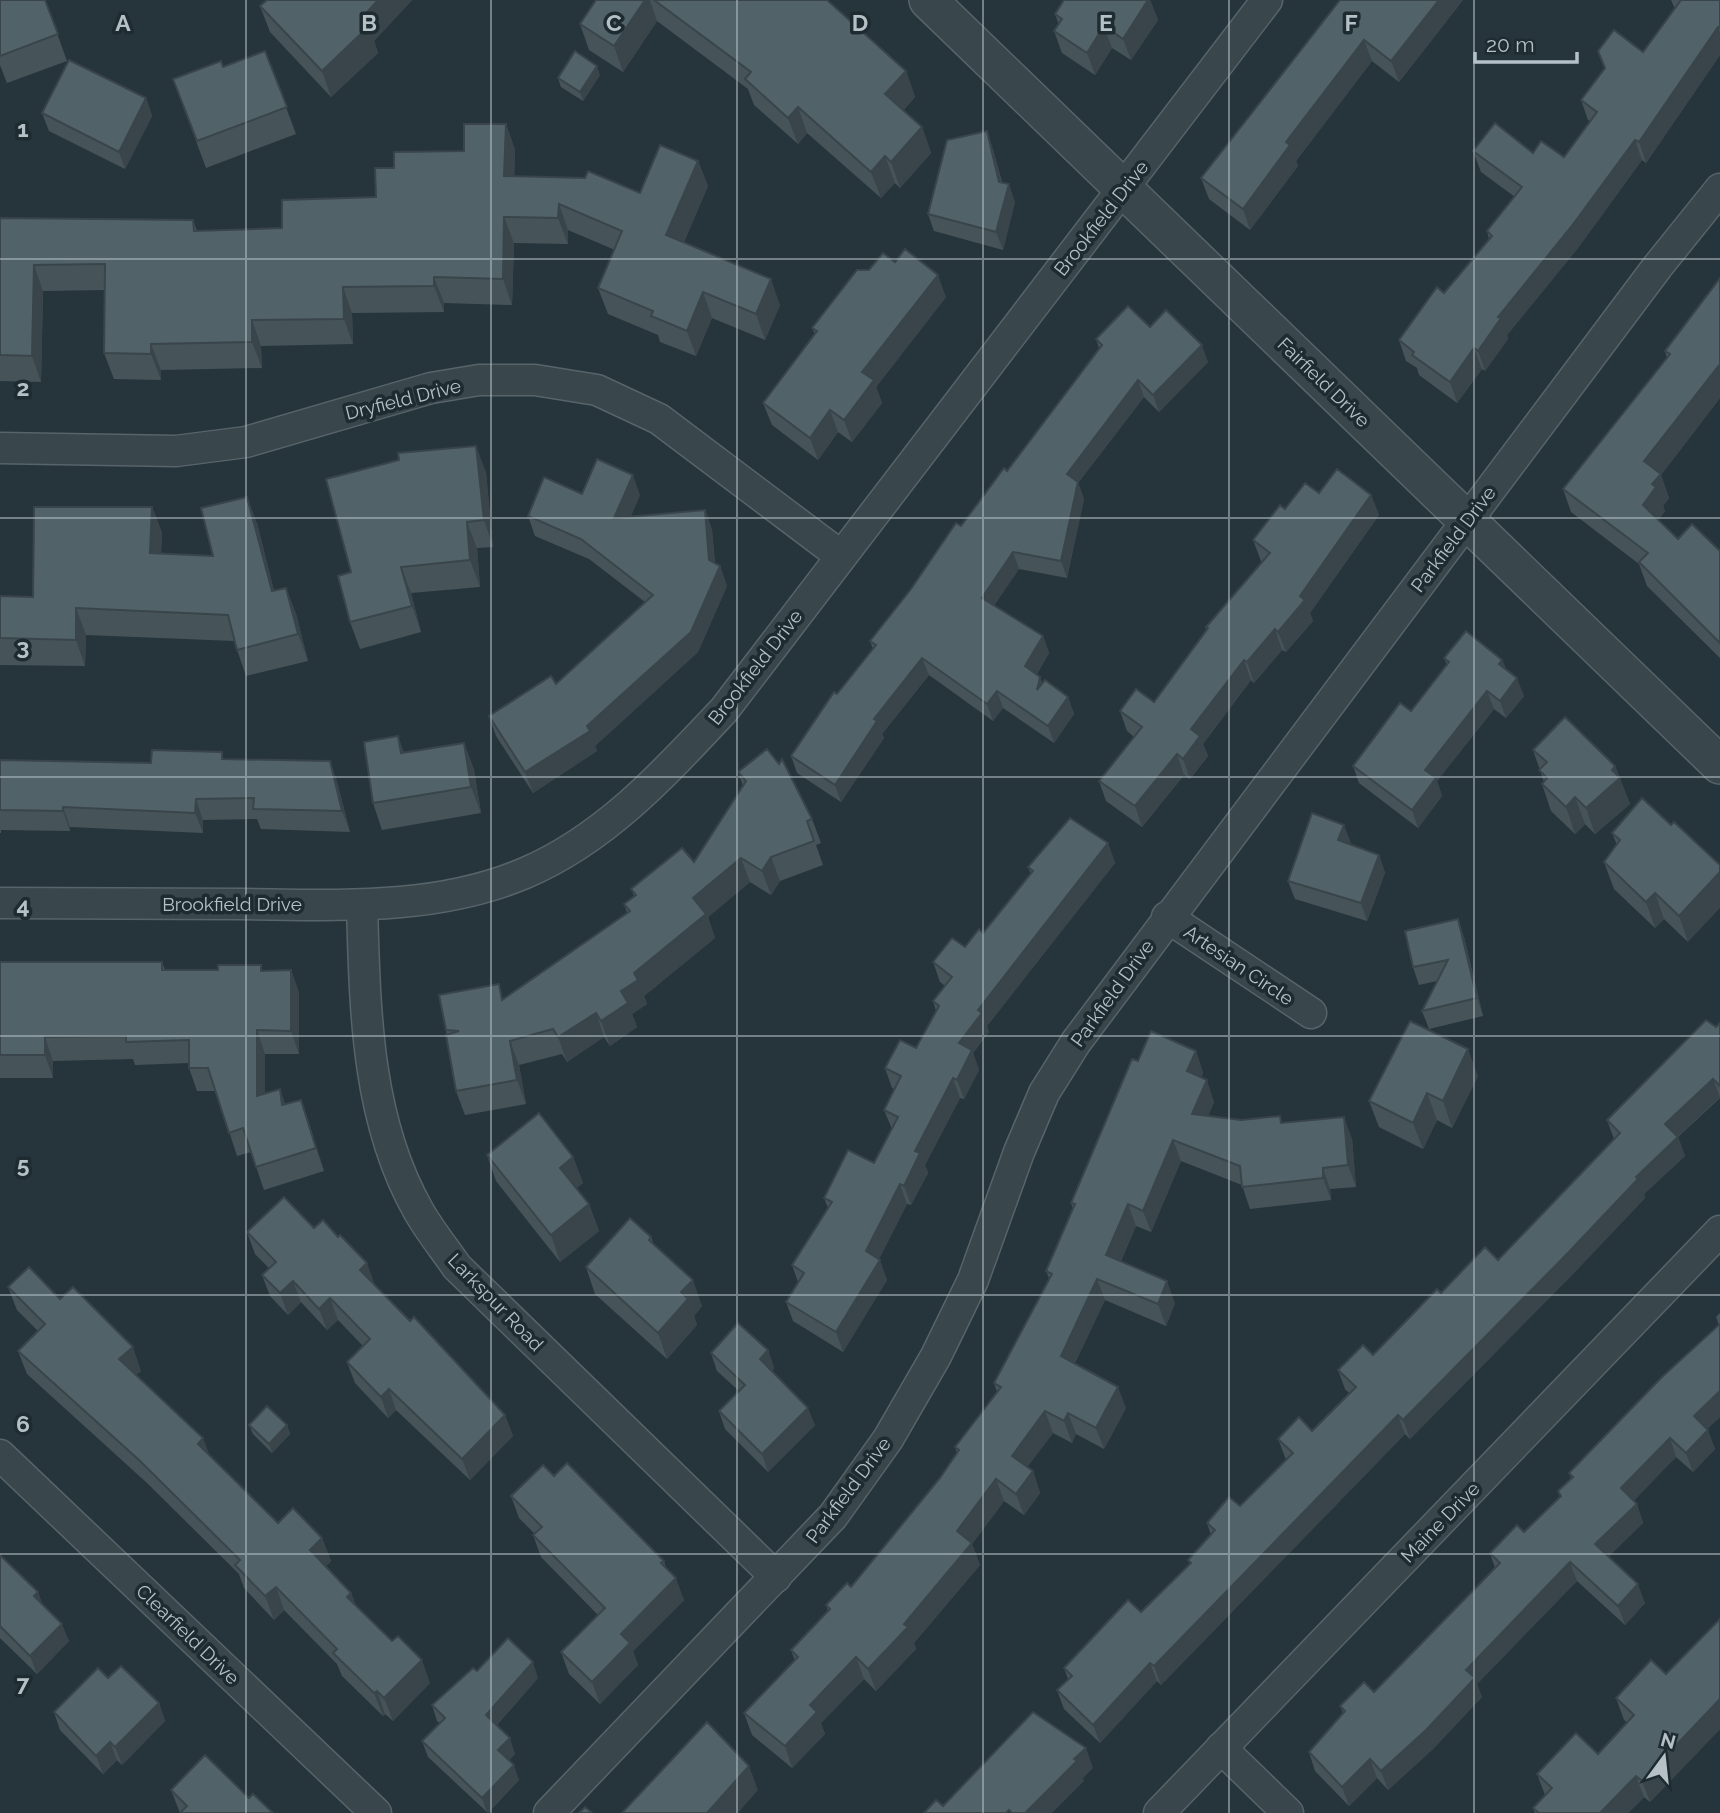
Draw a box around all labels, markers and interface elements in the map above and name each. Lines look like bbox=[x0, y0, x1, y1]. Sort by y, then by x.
text: A bbox=[115, 9, 131, 36]
text: B bbox=[361, 9, 377, 36]
text: C bbox=[606, 9, 622, 36]
text: D bbox=[852, 9, 868, 36]
text: E bbox=[1099, 9, 1113, 36]
text: F bbox=[1344, 9, 1358, 36]
scale bar bbox=[1475, 21, 1576, 65]
text: 20 m bbox=[1486, 32, 1534, 57]
text: 1 bbox=[17, 115, 29, 142]
street label: Brookfield Drive bbox=[1049, 156, 1153, 280]
street label: Fairfield Drive bbox=[1274, 333, 1374, 431]
text: 2 bbox=[17, 374, 29, 401]
street label: Dryfield Drive bbox=[343, 374, 463, 424]
street label: Parkfield Drive bbox=[1406, 482, 1500, 596]
street label: Brookfield Drive bbox=[703, 605, 807, 729]
text: 3 bbox=[17, 633, 29, 660]
text: 4 bbox=[16, 892, 30, 919]
street label: Brookfield Drive bbox=[162, 893, 302, 915]
street label: Artesian Circle bbox=[1180, 920, 1298, 1010]
street label: Parkfield Drive bbox=[1066, 935, 1158, 1051]
text: 5 bbox=[17, 1151, 30, 1178]
street label: Larkspur Road bbox=[444, 1249, 548, 1355]
text: 6 bbox=[16, 1410, 30, 1437]
street label: Parkfield Drive bbox=[801, 1433, 895, 1547]
street label: Maine Drive bbox=[1396, 1477, 1484, 1567]
street label: Clearfield Drive bbox=[132, 1579, 244, 1689]
text: 7 bbox=[17, 1669, 30, 1696]
north arrow bbox=[1629, 1722, 1699, 1792]
text: N bbox=[1659, 1728, 1678, 1753]

